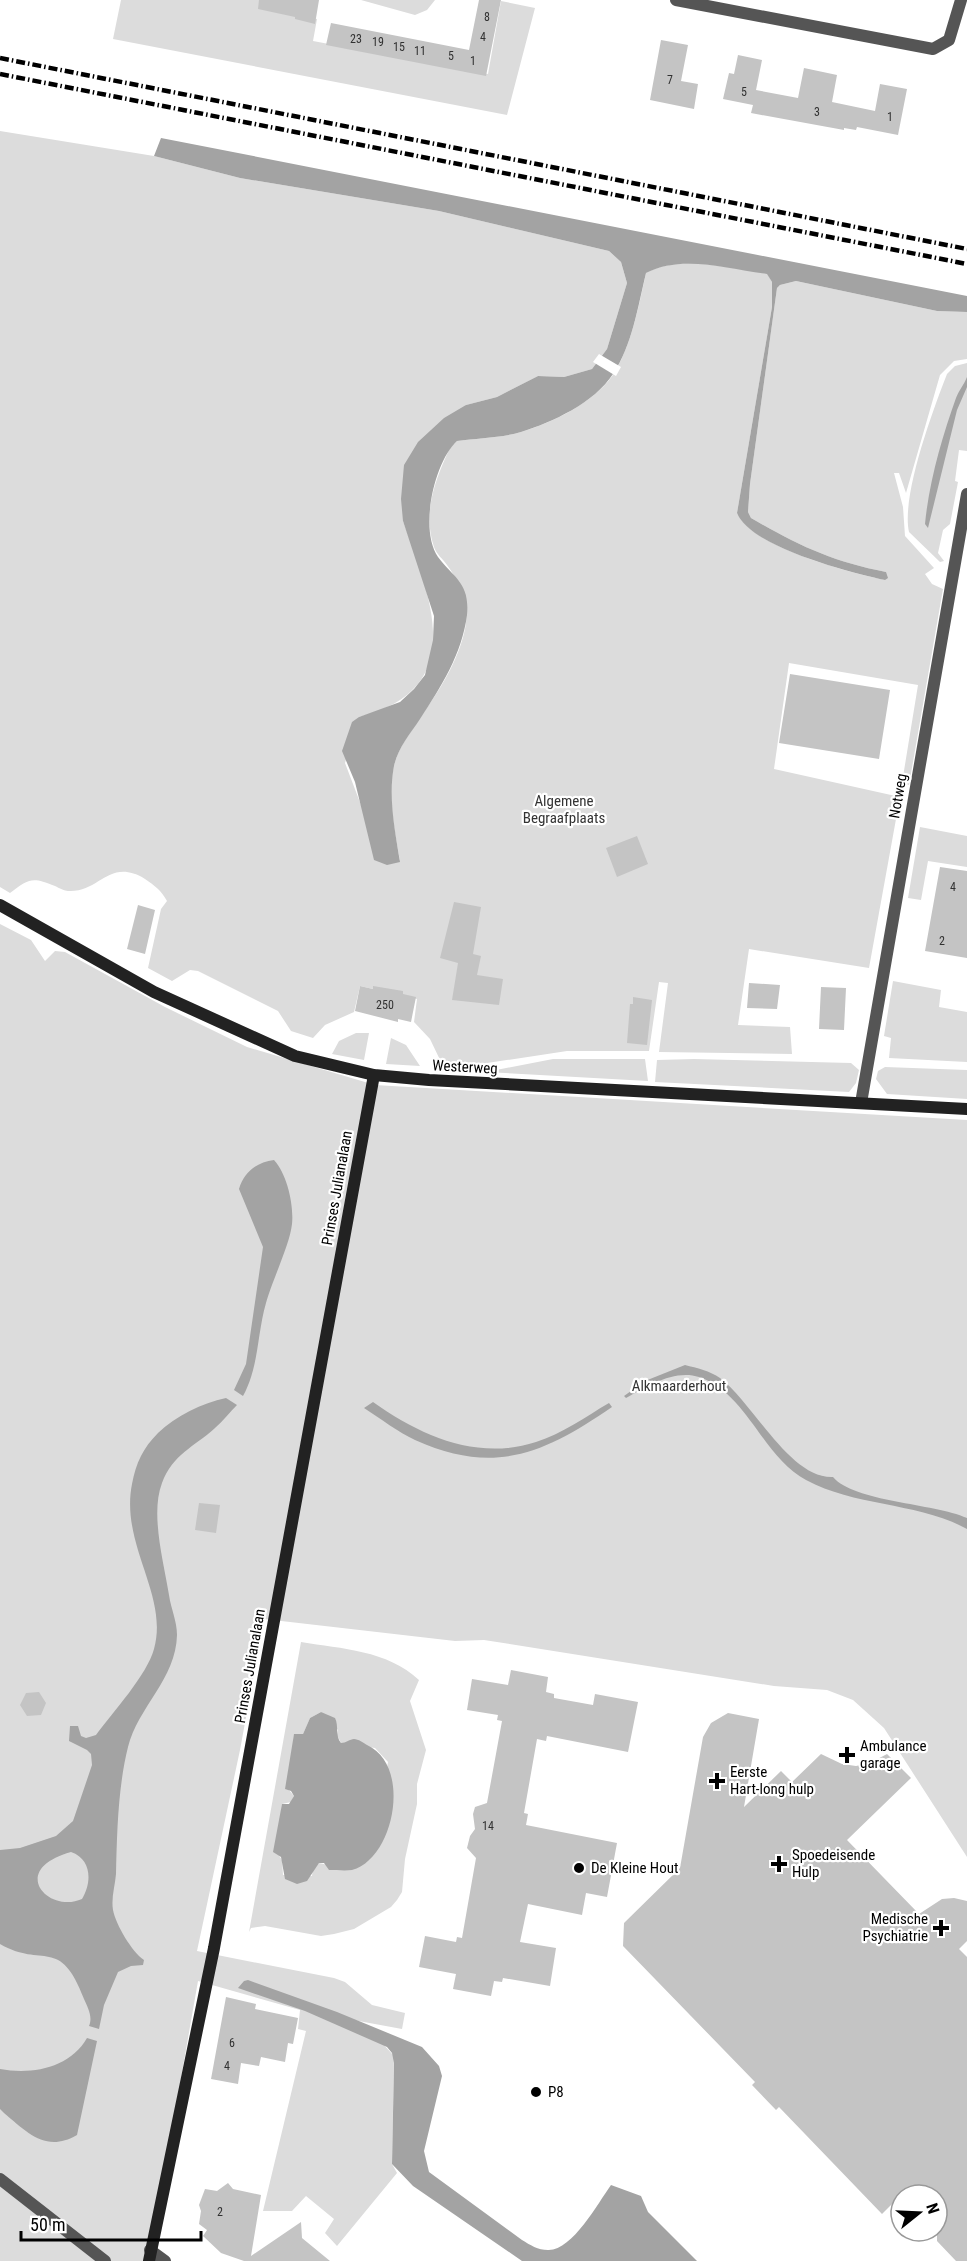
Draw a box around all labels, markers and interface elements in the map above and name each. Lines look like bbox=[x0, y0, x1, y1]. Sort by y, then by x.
house number: 8 bbox=[484, 10, 490, 24]
house number: 4 bbox=[480, 30, 486, 44]
house number: 23 bbox=[350, 32, 362, 46]
house number: 19 bbox=[372, 35, 384, 49]
house number: 15 bbox=[393, 40, 405, 54]
house number: 11 bbox=[414, 44, 426, 58]
house number: 5 bbox=[448, 49, 454, 63]
house number: 1 bbox=[470, 54, 476, 68]
house number: 7 bbox=[667, 73, 673, 87]
house number: 5 bbox=[741, 85, 747, 99]
house number: 3 bbox=[814, 105, 820, 119]
house number: 1 bbox=[887, 110, 893, 124]
street label: Notweg bbox=[885, 772, 911, 820]
park label: Algemene Begraafplaats bbox=[523, 792, 605, 827]
house number: 4 bbox=[950, 880, 956, 894]
house number: 2 bbox=[939, 934, 945, 948]
house number: 250 bbox=[376, 998, 394, 1012]
street label: Westerweg bbox=[432, 1056, 498, 1078]
street label: Prinses Julianalaan bbox=[318, 1129, 356, 1247]
park label: Alkmaarderhout bbox=[632, 1377, 726, 1395]
street label: Prinses Julianalaan bbox=[231, 1607, 269, 1725]
place label: Ambulance garage bbox=[860, 1737, 926, 1772]
marker: Ambulance garage bbox=[838, 1746, 856, 1764]
place label: Eerste Hart-long hulp bbox=[730, 1763, 814, 1798]
marker: Eerste Hart-long hulp bbox=[708, 1772, 726, 1790]
house number: 14 bbox=[482, 1819, 494, 1833]
place label: Spoedeisende Hulp bbox=[792, 1846, 875, 1881]
marker: Spoedeisende Hulp bbox=[770, 1855, 788, 1873]
place label: De Kleine Hout bbox=[591, 1859, 678, 1877]
marker: De Kleine Hout bbox=[572, 1861, 586, 1875]
place label: Medische Psychiatrie bbox=[862, 1910, 928, 1945]
marker: Medische Psychiatrie bbox=[932, 1919, 950, 1937]
house number: 6 bbox=[229, 2036, 235, 2050]
house number: 4 bbox=[224, 2059, 230, 2073]
place label: P8 bbox=[548, 2083, 564, 2101]
marker: P8 bbox=[529, 2085, 543, 2099]
north arrow bbox=[889, 2183, 949, 2243]
text: N bbox=[922, 2201, 943, 2216]
scale bar bbox=[21, 2204, 201, 2242]
house number: 2 bbox=[217, 2205, 223, 2219]
text: 50 m bbox=[30, 2214, 65, 2235]

